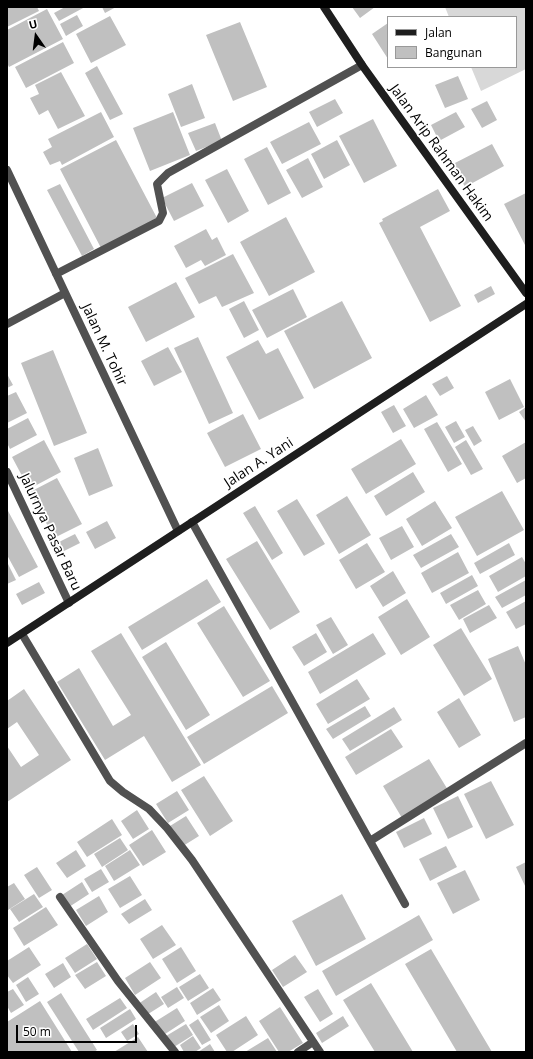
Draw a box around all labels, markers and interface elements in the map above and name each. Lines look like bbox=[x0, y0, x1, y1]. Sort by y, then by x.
north arrow bbox=[16, 16, 56, 56]
text: U bbox=[27, 16, 39, 32]
legend bbox=[387, 16, 517, 68]
text: Jalan bbox=[425, 24, 452, 41]
text: Bangunan bbox=[425, 44, 482, 61]
street label: Jalan Arip Rahman Hakim bbox=[386, 81, 496, 225]
street label: Jalan M. Tohir bbox=[78, 301, 130, 389]
street label: Jalan A. Yani bbox=[221, 434, 297, 492]
street label: Jalurnya Pasar Baru bbox=[15, 471, 85, 593]
scale bar bbox=[18, 1017, 139, 1043]
text: 50 m bbox=[23, 1023, 51, 1040]

